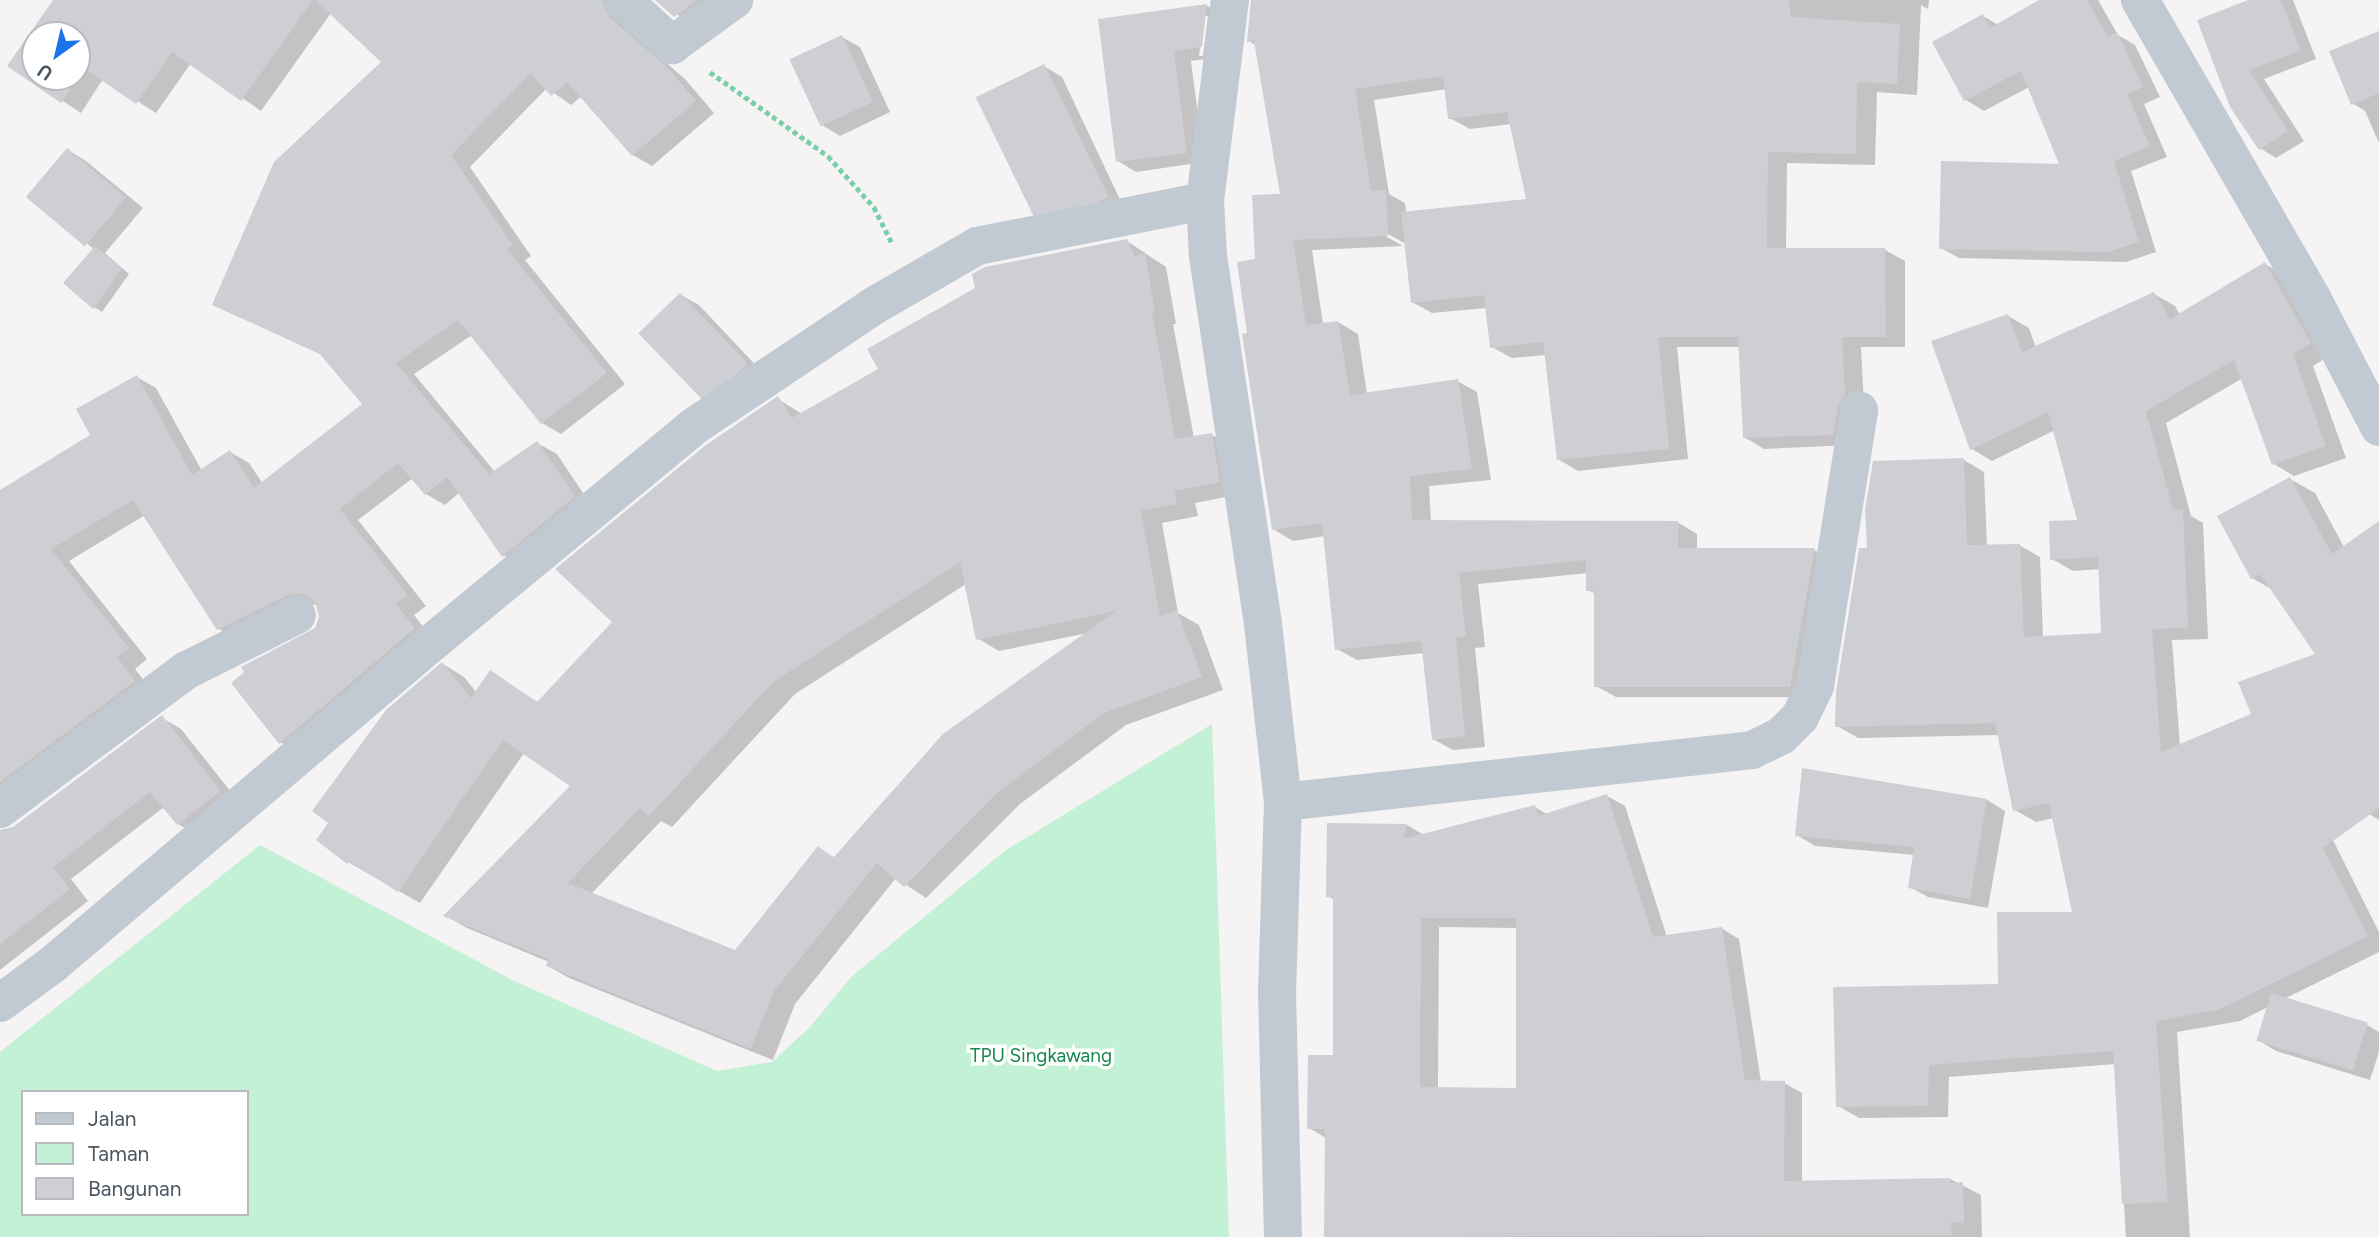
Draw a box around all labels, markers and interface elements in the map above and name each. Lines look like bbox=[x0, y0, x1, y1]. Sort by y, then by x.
north arrow bbox=[21, 21, 91, 91]
text: U bbox=[33, 59, 57, 85]
park label: TPU Singkawang bbox=[970, 1045, 1112, 1067]
legend bbox=[21, 1090, 248, 1216]
text: Jalan bbox=[88, 1106, 137, 1131]
text: Taman bbox=[88, 1141, 149, 1166]
text: Bangunan bbox=[88, 1176, 181, 1201]

